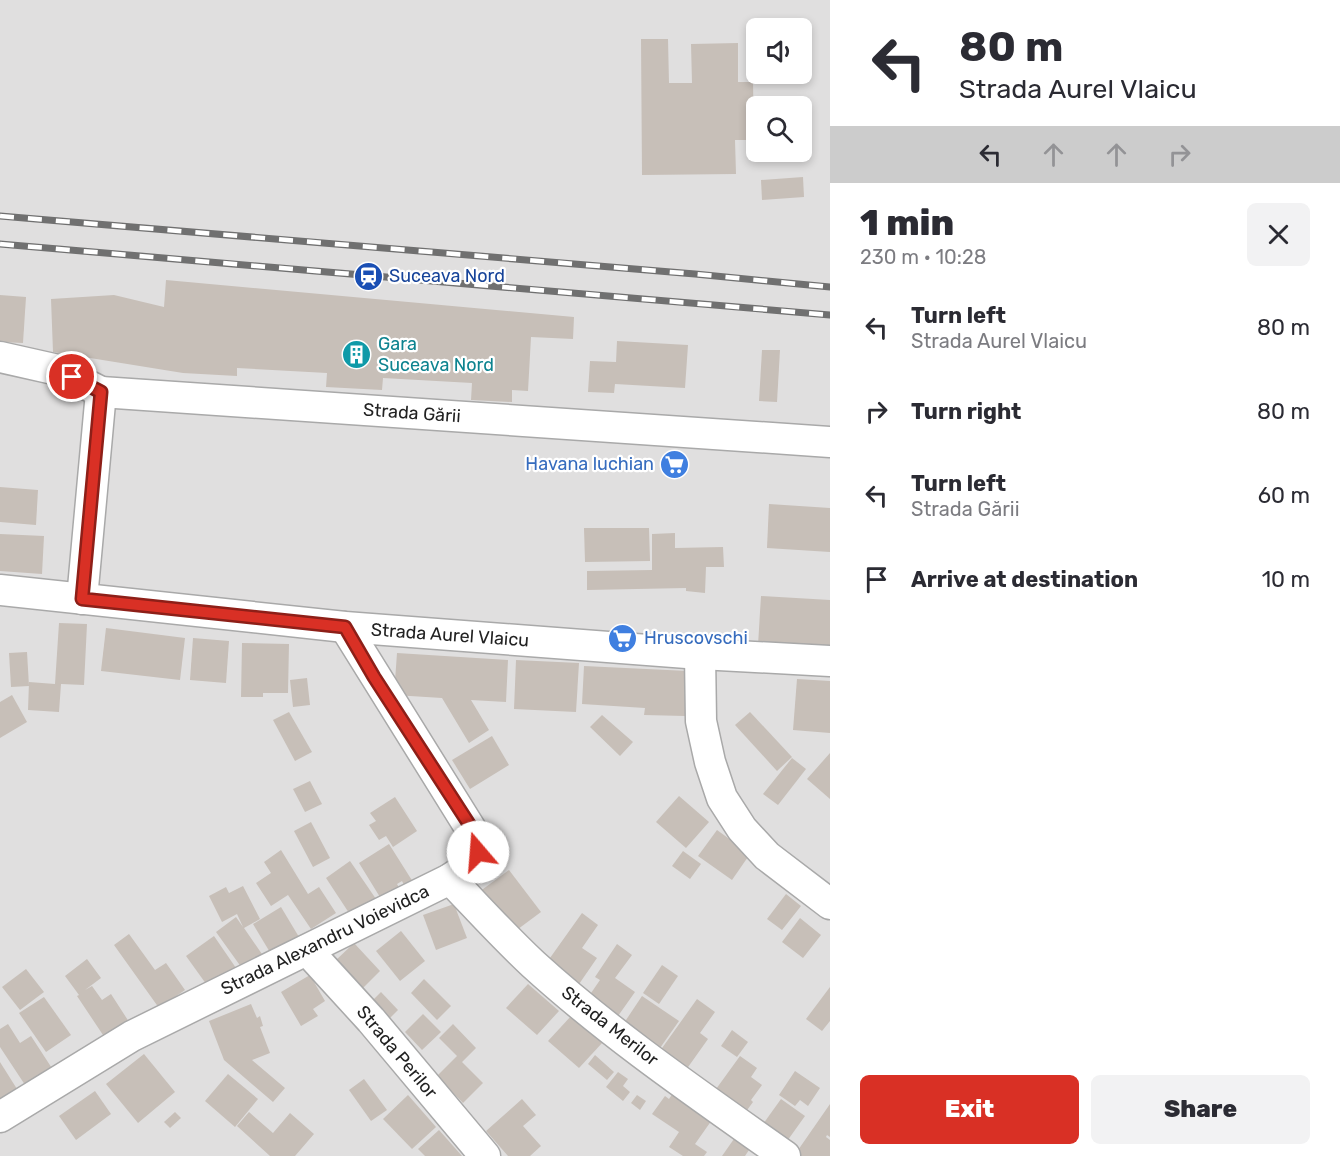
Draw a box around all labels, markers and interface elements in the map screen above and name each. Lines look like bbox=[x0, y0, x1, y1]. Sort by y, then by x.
map controls bbox=[746, 18, 812, 162]
button: sound bbox=[746, 18, 812, 84]
text: 80 m bbox=[959, 22, 1063, 72]
icon: left bbox=[860, 24, 938, 102]
text: Strada Aurel Vlaicu bbox=[959, 73, 1197, 105]
button: search bbox=[746, 96, 812, 162]
icon: left bbox=[974, 138, 1007, 171]
icon: ahead bbox=[1037, 138, 1070, 171]
icon: ahead bbox=[1100, 138, 1133, 171]
icon: right bbox=[1163, 138, 1196, 171]
text: 1 min bbox=[860, 201, 954, 244]
button: close bbox=[1247, 203, 1310, 266]
text: 230 m · 10:28 bbox=[860, 245, 986, 269]
station icon: Suceava Nord bbox=[352, 260, 384, 292]
place label: Suceava Nord bbox=[389, 265, 505, 287]
text: Turn left bbox=[911, 302, 1006, 329]
icon: left bbox=[860, 311, 893, 344]
text: 80 m bbox=[1257, 314, 1310, 341]
text: Strada Aurel Vlaicu bbox=[911, 329, 1087, 353]
place label: Gara Suceava Nord bbox=[378, 333, 494, 376]
building icon: Gara Suceava Nord bbox=[341, 338, 373, 370]
pin bbox=[46, 351, 97, 402]
icon: arrive bbox=[55, 360, 88, 393]
icon: right bbox=[860, 395, 893, 428]
text: Turn right bbox=[911, 398, 1021, 425]
text: 80 m bbox=[1257, 398, 1310, 425]
street label: Strada Gării bbox=[363, 399, 461, 427]
supermarket icon: Havana luchian bbox=[659, 448, 691, 480]
place label: Havana luchian bbox=[525, 453, 654, 475]
text: Turn left bbox=[911, 470, 1006, 497]
icon: left bbox=[860, 479, 893, 512]
text: 60 m bbox=[1258, 482, 1310, 509]
text: Strada Gării bbox=[911, 497, 1020, 521]
icon: arrive bbox=[860, 563, 893, 596]
text: Arrive at destination bbox=[911, 566, 1138, 593]
text: 10 m bbox=[1262, 566, 1310, 593]
street label: Strada Aurel Vlaicu bbox=[370, 618, 530, 652]
supermarket icon: Hruscovschi bbox=[607, 622, 639, 654]
place label: Hruscovschi bbox=[644, 627, 748, 649]
position arrow bbox=[446, 820, 510, 884]
street label: Strada Alexandru Voievidca bbox=[217, 880, 433, 1000]
street label: Strada Merilor bbox=[557, 981, 663, 1071]
street label: Strada Perilor bbox=[352, 1001, 442, 1103]
button: Exit bbox=[860, 1075, 1079, 1144]
button: Share bbox=[1091, 1075, 1310, 1144]

